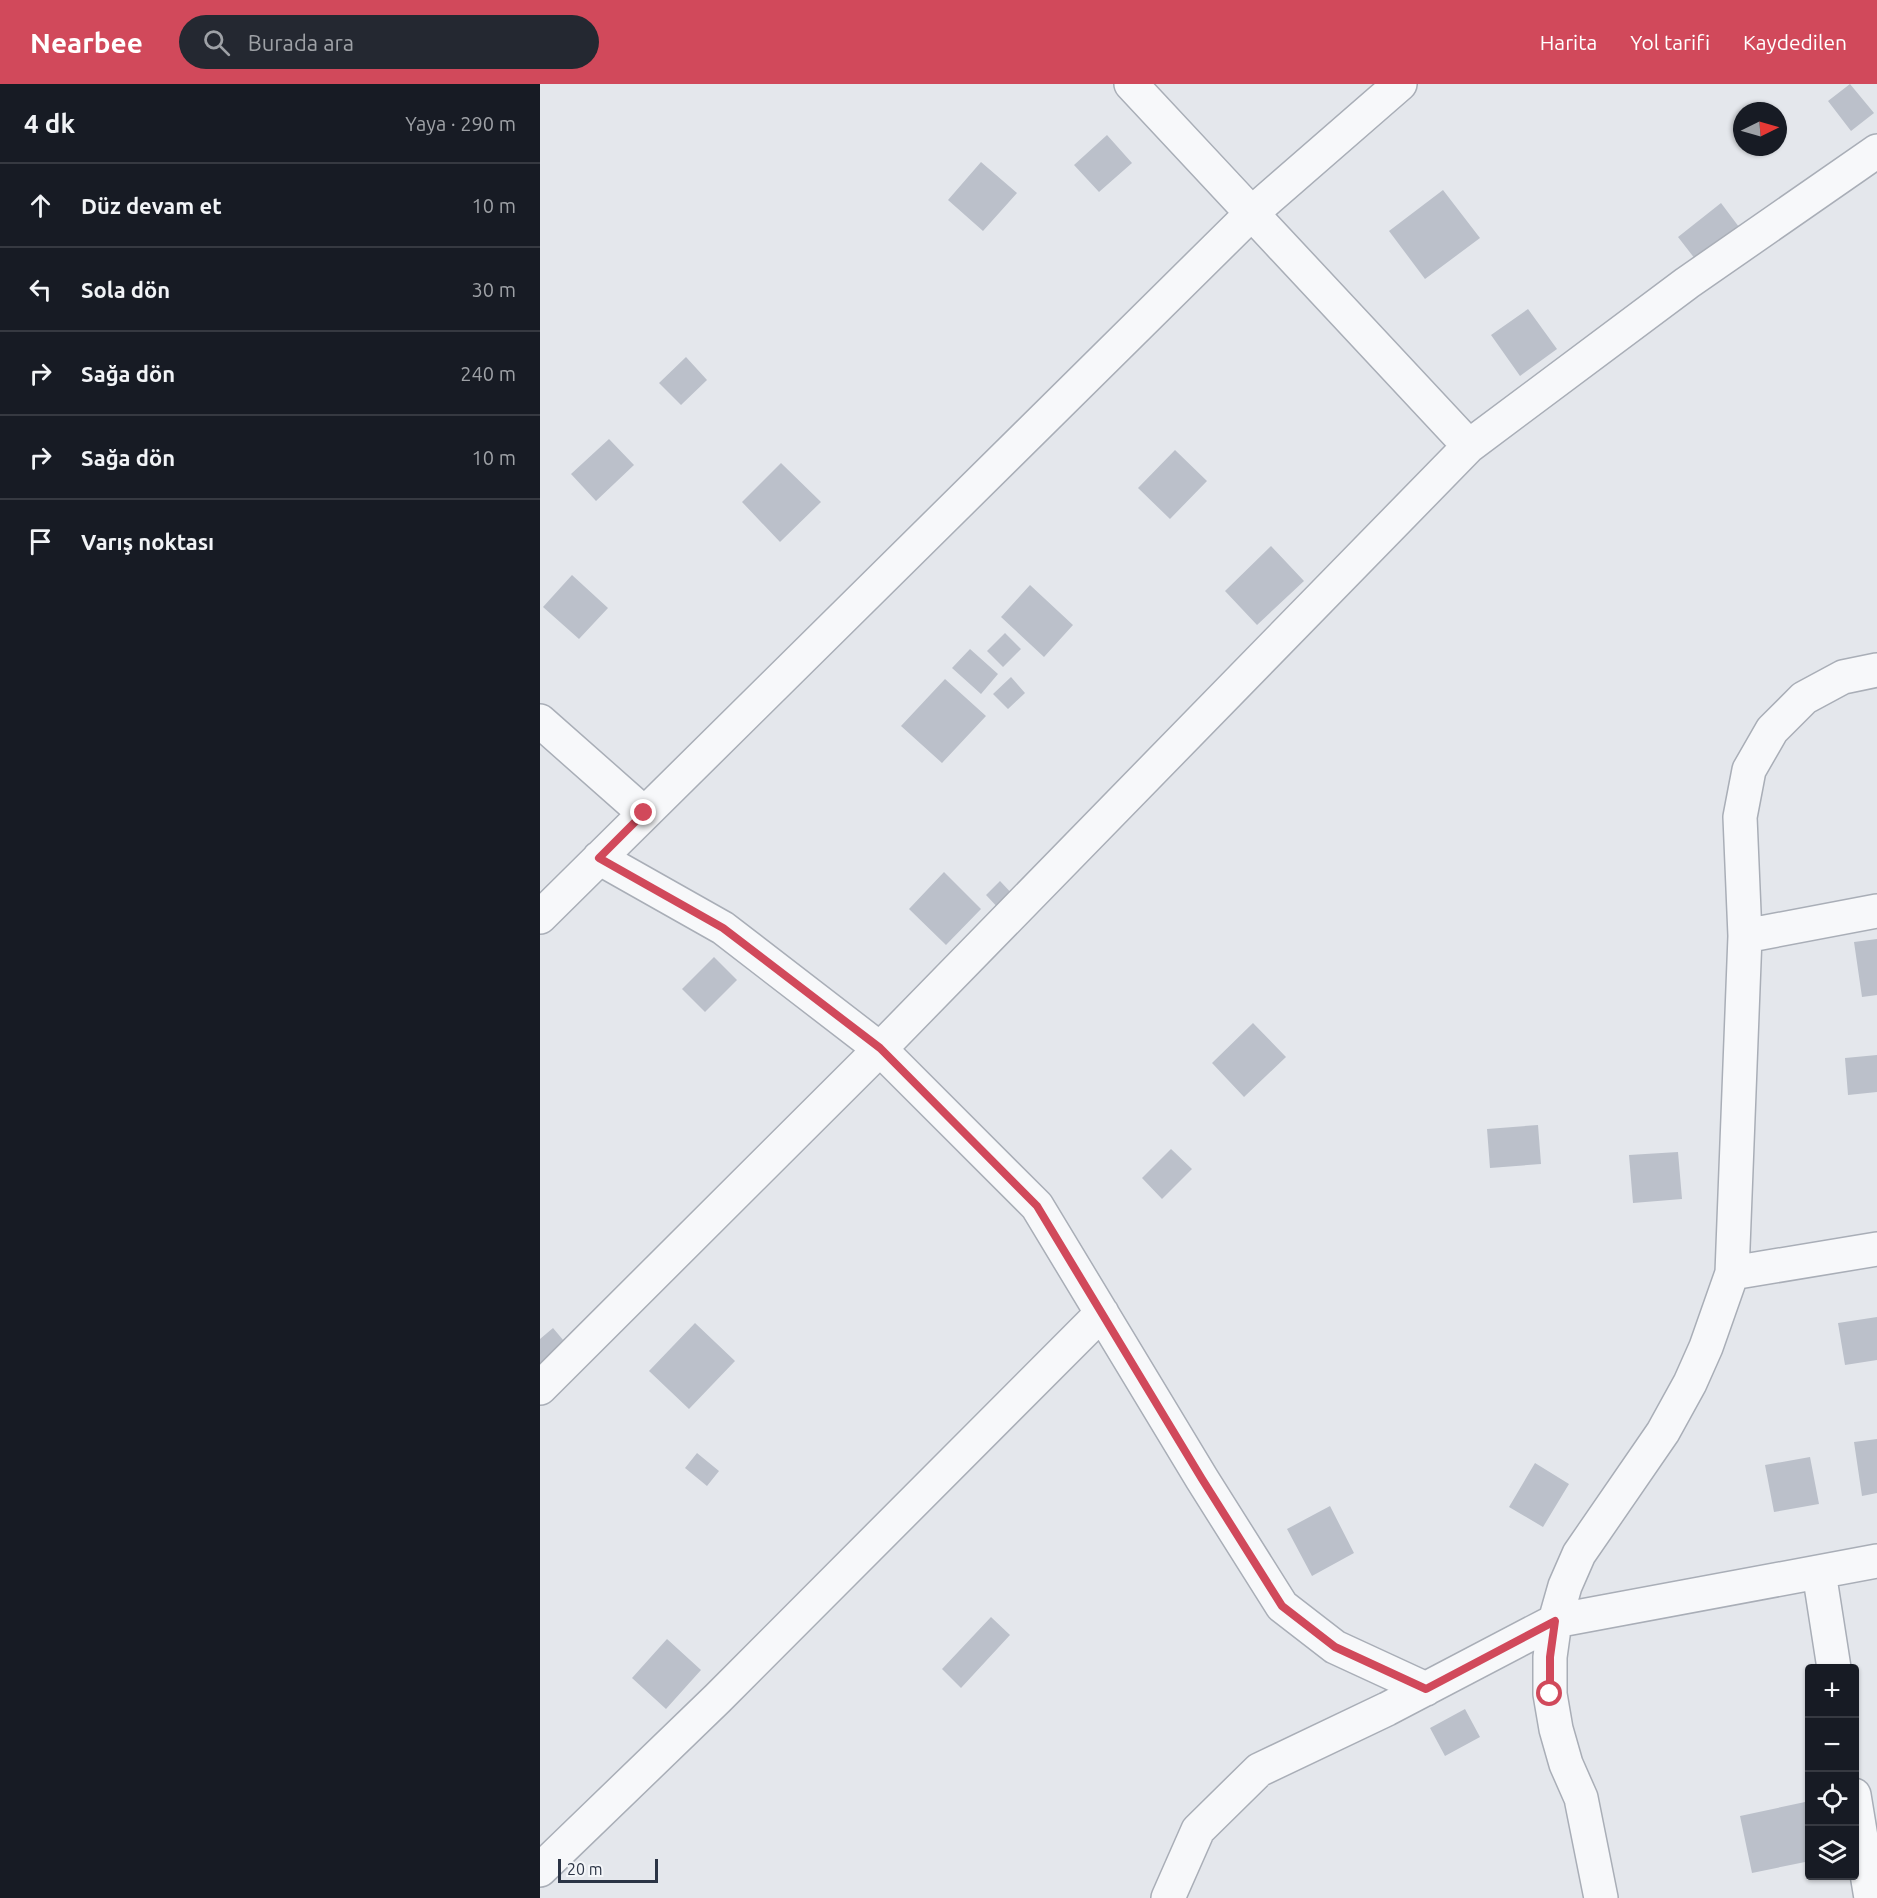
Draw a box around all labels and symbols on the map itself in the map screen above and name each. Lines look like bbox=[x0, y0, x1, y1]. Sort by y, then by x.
north arrow bbox=[1733, 102, 1787, 156]
route end bbox=[630, 799, 656, 825]
route start bbox=[1536, 1680, 1562, 1706]
scale bar bbox=[558, 1856, 658, 1884]

